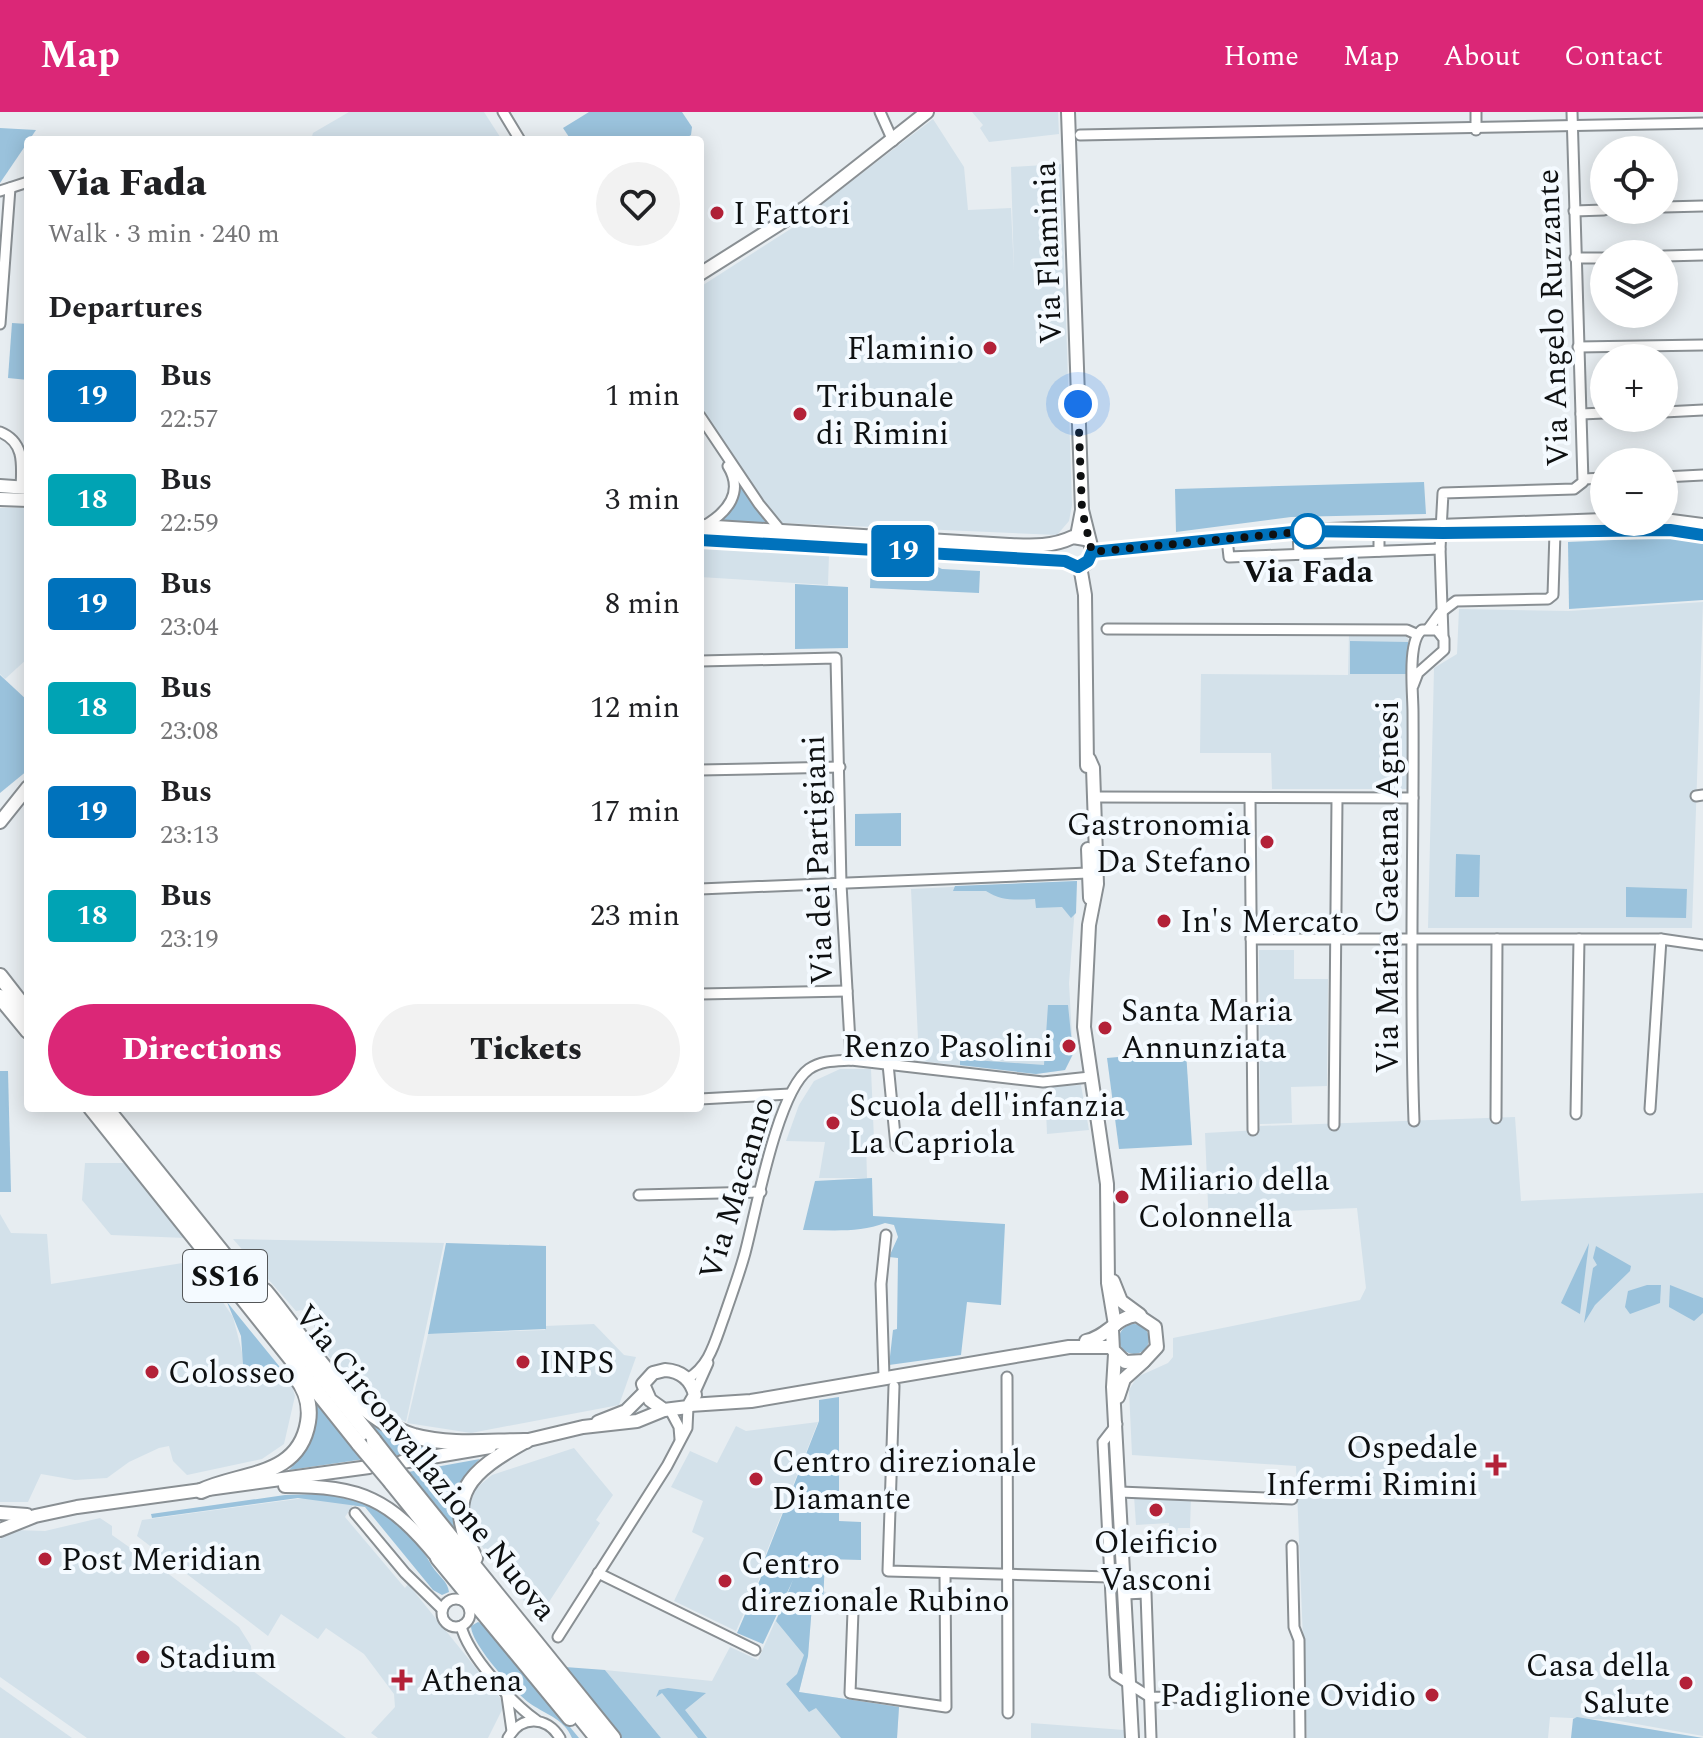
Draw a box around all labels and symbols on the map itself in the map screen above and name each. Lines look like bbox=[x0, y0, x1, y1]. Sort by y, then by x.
street label: Via Flaminia bbox=[1021, 160, 1076, 345]
street label: Via Angelo Ruzzante bbox=[1524, 168, 1583, 468]
place label: I Fattori bbox=[733, 190, 851, 239]
marker: I Fattori bbox=[708, 204, 726, 222]
place label: Flaminio bbox=[847, 325, 974, 374]
marker: Flaminio bbox=[981, 339, 999, 357]
place label: Tribunale di Rimini bbox=[816, 373, 954, 459]
your location bbox=[1058, 384, 1098, 424]
marker: Tribunale di Rimini bbox=[791, 405, 809, 423]
marker: Via Fada bbox=[1291, 514, 1325, 548]
line badge: 19 bbox=[867, 525, 939, 577]
place label: Via Fada bbox=[1243, 548, 1374, 597]
street label: Via Maria Gaetana Agnesi bbox=[1364, 700, 1413, 1074]
street label: Via dei Partigiani bbox=[790, 734, 847, 986]
place label: Gastronomia Da Stefano bbox=[1067, 801, 1251, 887]
marker: Gastronomia Da Stefano bbox=[1258, 833, 1276, 851]
place label: In's Mercato bbox=[1180, 898, 1359, 947]
marker: In's Mercato bbox=[1155, 912, 1173, 930]
place label: Santa Maria Annunziata bbox=[1121, 987, 1293, 1073]
marker: Santa Maria Annunziata bbox=[1096, 1019, 1114, 1037]
place label: Renzo Pasolini bbox=[843, 1023, 1053, 1072]
marker: Renzo Pasolini bbox=[1060, 1037, 1078, 1055]
place label: Scuola dell'infanzia La Capriola bbox=[849, 1082, 1125, 1168]
street label: Via Macanno bbox=[686, 1091, 789, 1286]
marker: Scuola dell'infanzia La Capriola bbox=[824, 1114, 842, 1132]
place label: Miliario della Colonnella bbox=[1138, 1156, 1330, 1242]
marker: Miliario della Colonnella bbox=[1113, 1188, 1131, 1206]
road number: SS16 bbox=[183, 1250, 267, 1302]
street label: Via Circonvallazione Nuova bbox=[281, 1294, 569, 1632]
place label: INPS bbox=[539, 1339, 614, 1388]
place label: Colosseo bbox=[168, 1349, 295, 1398]
marker: INPS bbox=[514, 1353, 532, 1371]
marker: Colosseo bbox=[143, 1363, 161, 1381]
place label: Ospedale Infermi Rimini bbox=[1266, 1424, 1478, 1510]
place label: Centro direzionale Diamante bbox=[772, 1438, 1037, 1524]
marker: Ospedale Infermi Rimini bbox=[1485, 1454, 1507, 1476]
marker: Centro direzionale Diamante bbox=[747, 1470, 765, 1488]
marker: Oleificio Vasconi bbox=[1147, 1501, 1165, 1519]
place label: Oleificio Vasconi bbox=[1094, 1519, 1218, 1605]
place label: Post Meridian bbox=[61, 1536, 262, 1585]
place label: Centro direzionale Rubino bbox=[741, 1540, 1010, 1626]
marker: Post Meridian bbox=[36, 1550, 54, 1568]
marker: Centro direzionale Rubino bbox=[716, 1572, 734, 1590]
place label: Stadium bbox=[159, 1634, 277, 1683]
place label: Casa della Salute bbox=[1526, 1642, 1670, 1728]
marker: Stadium bbox=[134, 1648, 152, 1666]
place label: Athena bbox=[420, 1657, 523, 1706]
marker: Athena bbox=[391, 1669, 413, 1691]
place label: Padiglione Ovidio bbox=[1160, 1672, 1416, 1721]
marker: Casa della Salute bbox=[1677, 1674, 1695, 1692]
marker: Padiglione Ovidio bbox=[1423, 1686, 1441, 1704]

